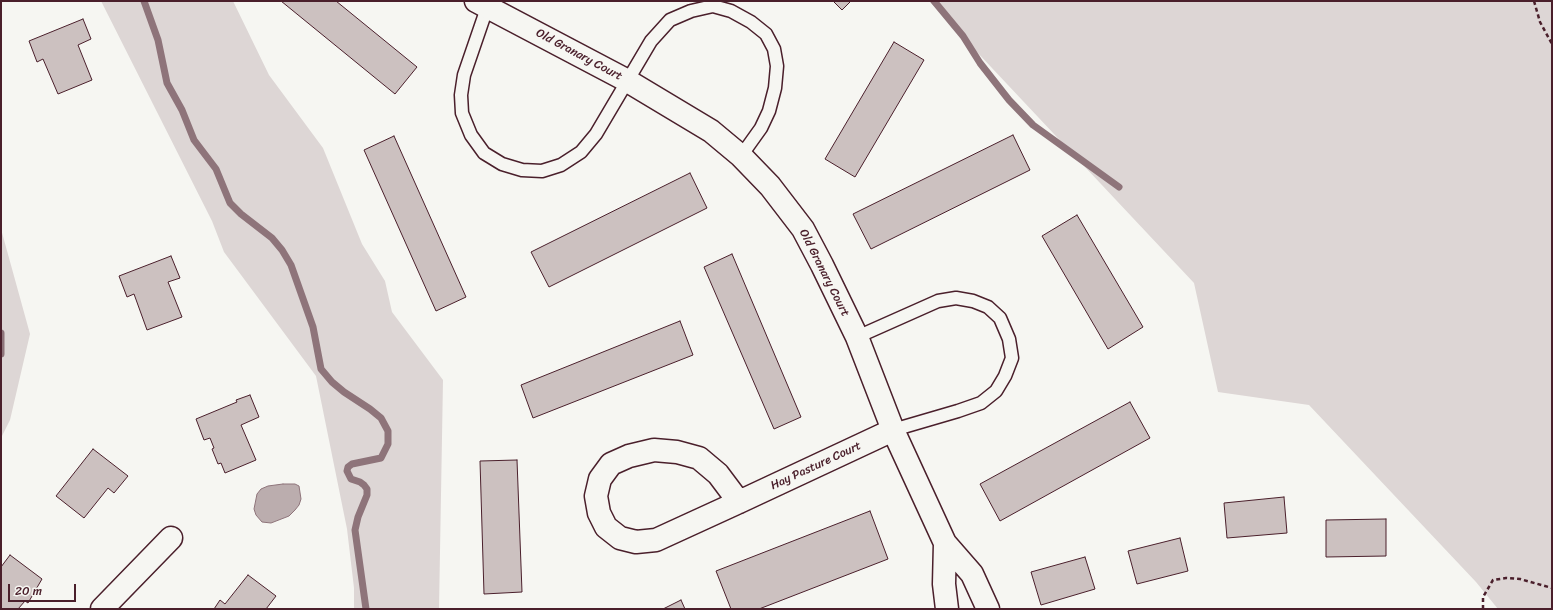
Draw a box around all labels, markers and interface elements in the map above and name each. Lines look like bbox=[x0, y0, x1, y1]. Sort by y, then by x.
street label: Old Granary Court bbox=[533, 26, 625, 84]
street label: Old Granary Court bbox=[796, 227, 852, 319]
street label: Hay Pasture Court bbox=[768, 439, 864, 493]
scale bar bbox=[10, 576, 78, 602]
text: 20 m bbox=[15, 580, 42, 602]

